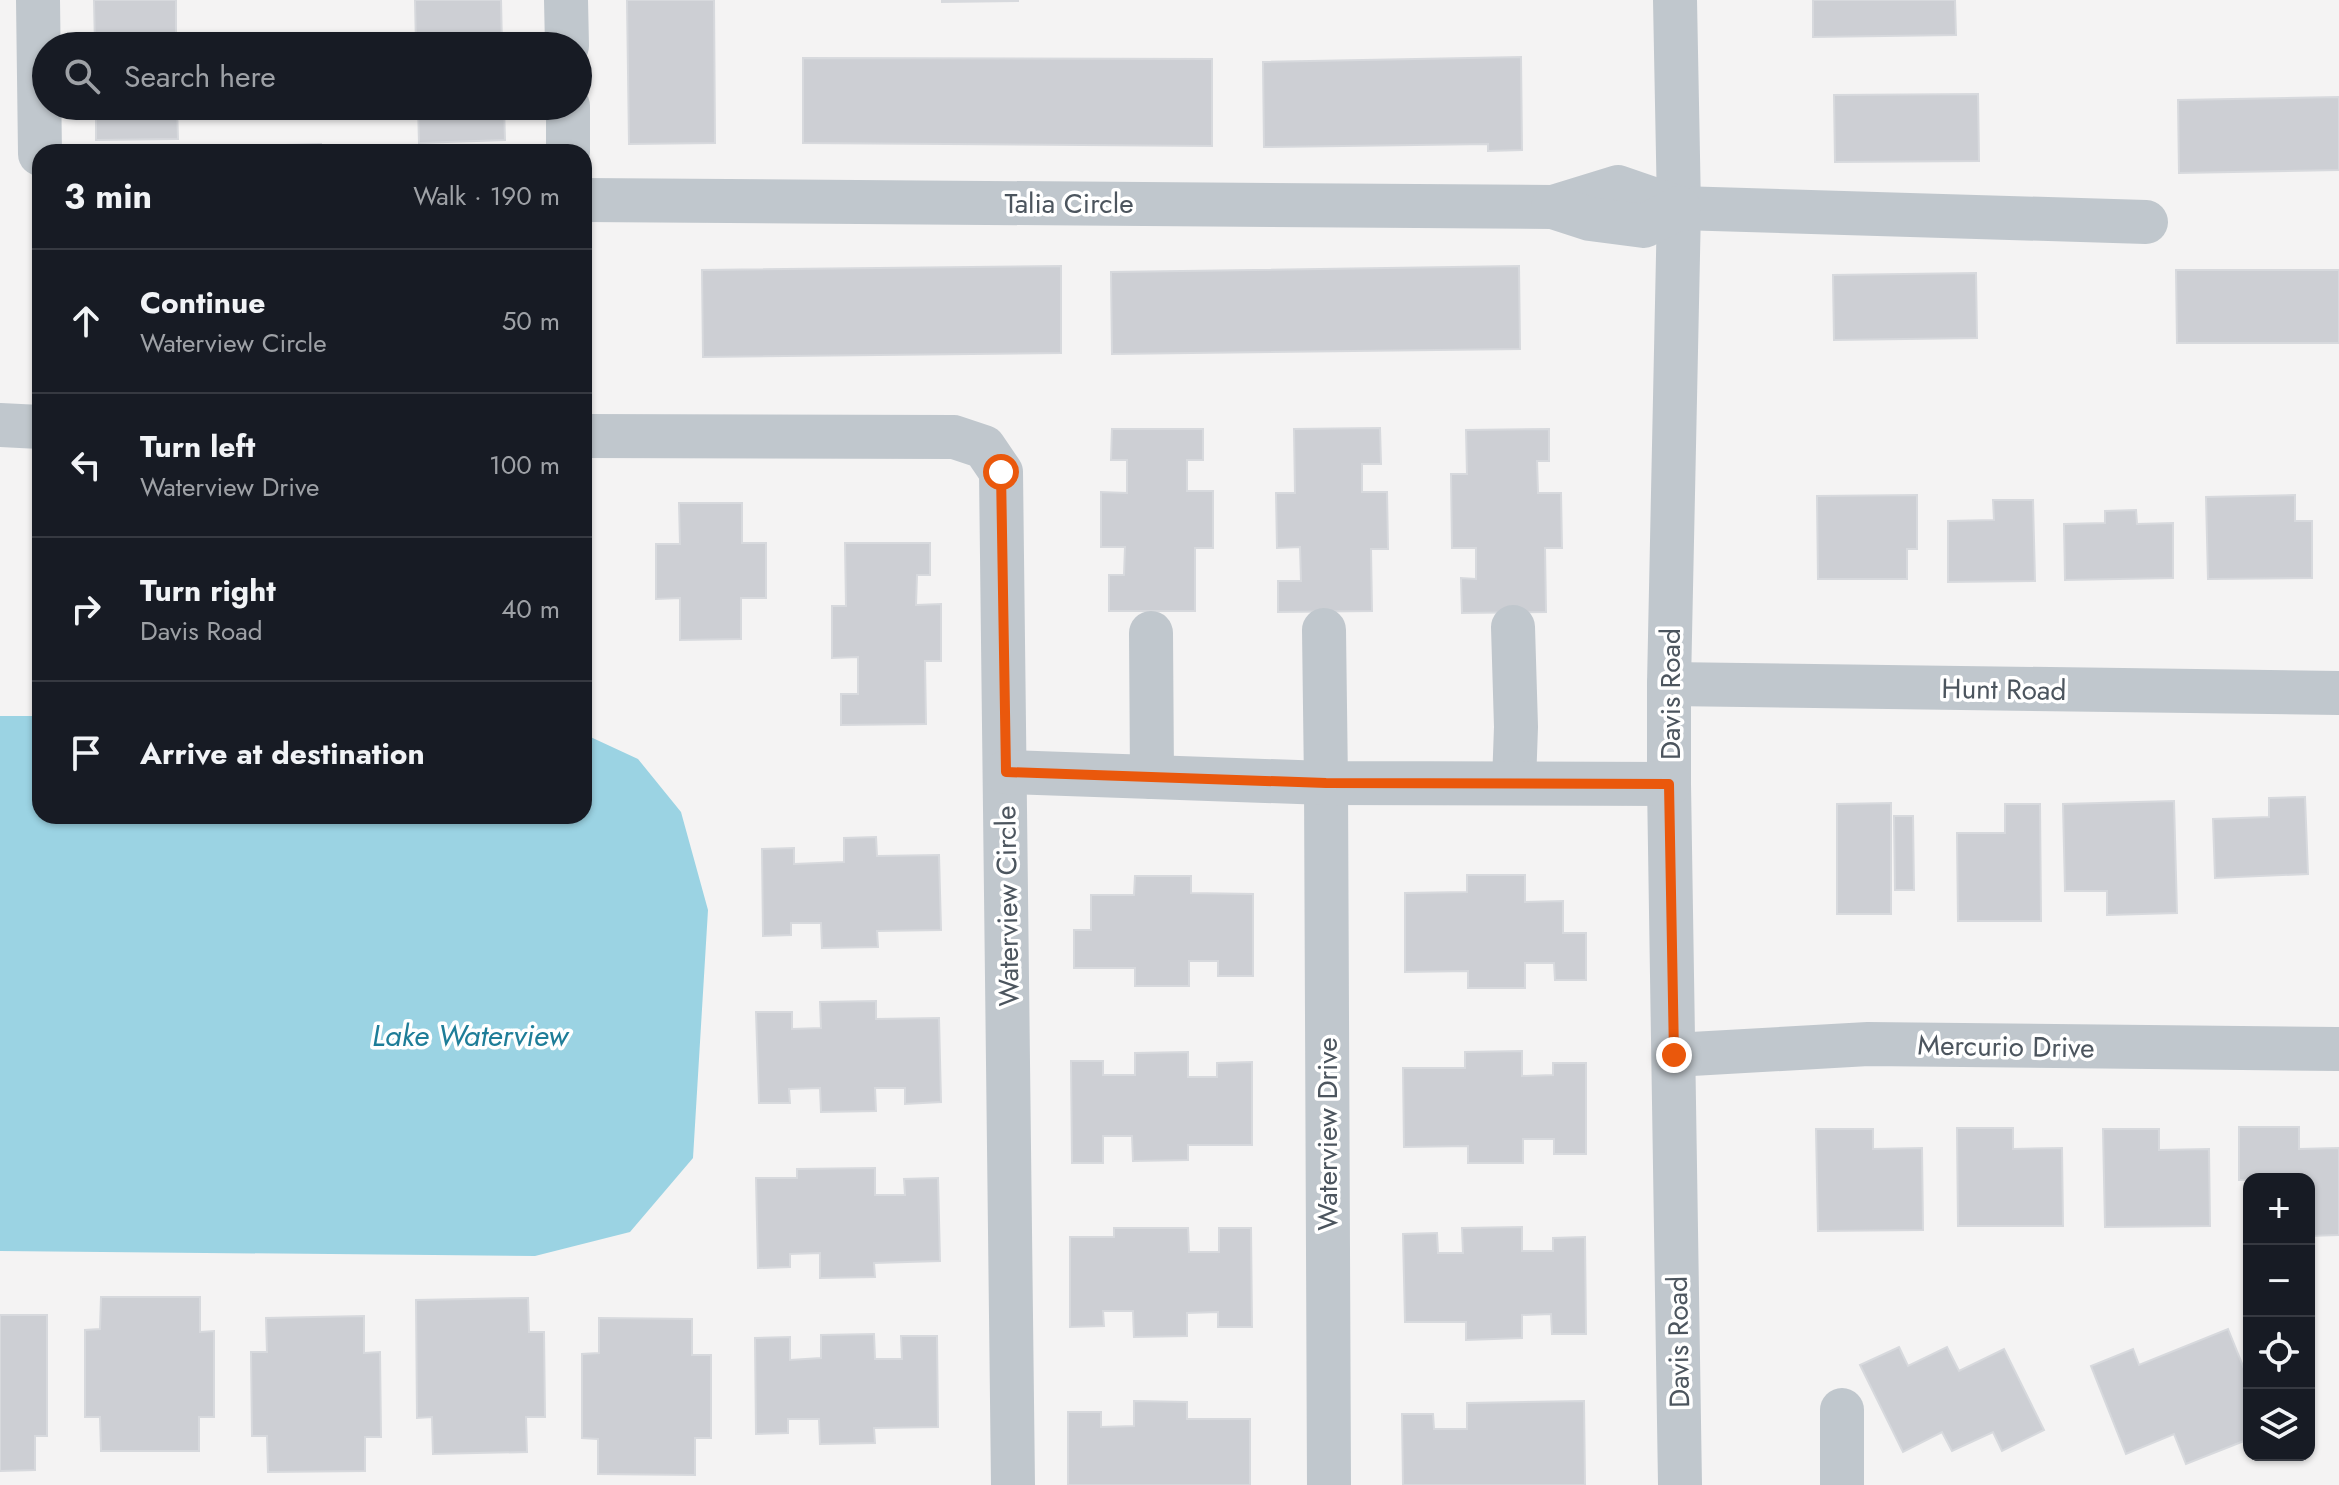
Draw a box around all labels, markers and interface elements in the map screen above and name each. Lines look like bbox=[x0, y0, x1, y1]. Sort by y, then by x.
search box bbox=[32, 32, 592, 120]
icon: search bbox=[60, 54, 104, 98]
text: Search here bbox=[124, 55, 276, 98]
text: 3 min bbox=[64, 172, 152, 221]
text: Walk · 190 m bbox=[413, 177, 560, 215]
street label: Talia Circle bbox=[1004, 183, 1134, 224]
text: Continue bbox=[140, 281, 266, 324]
icon: ahead bbox=[64, 299, 108, 343]
text: 50 m bbox=[502, 302, 560, 340]
text: Waterview Circle bbox=[140, 324, 327, 362]
text: Turn left bbox=[140, 425, 255, 468]
icon: left bbox=[64, 443, 108, 487]
text: 100 m bbox=[489, 446, 560, 484]
route start bbox=[983, 454, 1019, 490]
text: Waterview Drive bbox=[140, 468, 319, 506]
text: Turn right bbox=[140, 569, 276, 612]
icon: right bbox=[64, 587, 108, 631]
text: 40 m bbox=[501, 590, 560, 628]
text: Davis Road bbox=[140, 612, 263, 650]
street label: Davis Road bbox=[1650, 628, 1691, 760]
street label: Hunt Road bbox=[1941, 668, 2067, 711]
icon: arrive bbox=[64, 731, 108, 775]
text: Arrive at destination bbox=[140, 732, 425, 775]
street label: Waterview Circle bbox=[985, 805, 1030, 1007]
water label: Lake Waterview bbox=[372, 1014, 570, 1057]
street label: Mercurio Drive bbox=[1917, 1024, 2095, 1069]
street label: Waterview Drive bbox=[1307, 1037, 1348, 1231]
route end bbox=[1656, 1037, 1692, 1073]
map controls bbox=[2243, 1173, 2315, 1461]
button: + bbox=[2243, 1173, 2315, 1245]
button: − bbox=[2243, 1245, 2315, 1317]
street label: Davis Road bbox=[1657, 1276, 1700, 1408]
button: locate bbox=[2243, 1317, 2315, 1389]
button: layers bbox=[2243, 1389, 2315, 1461]

